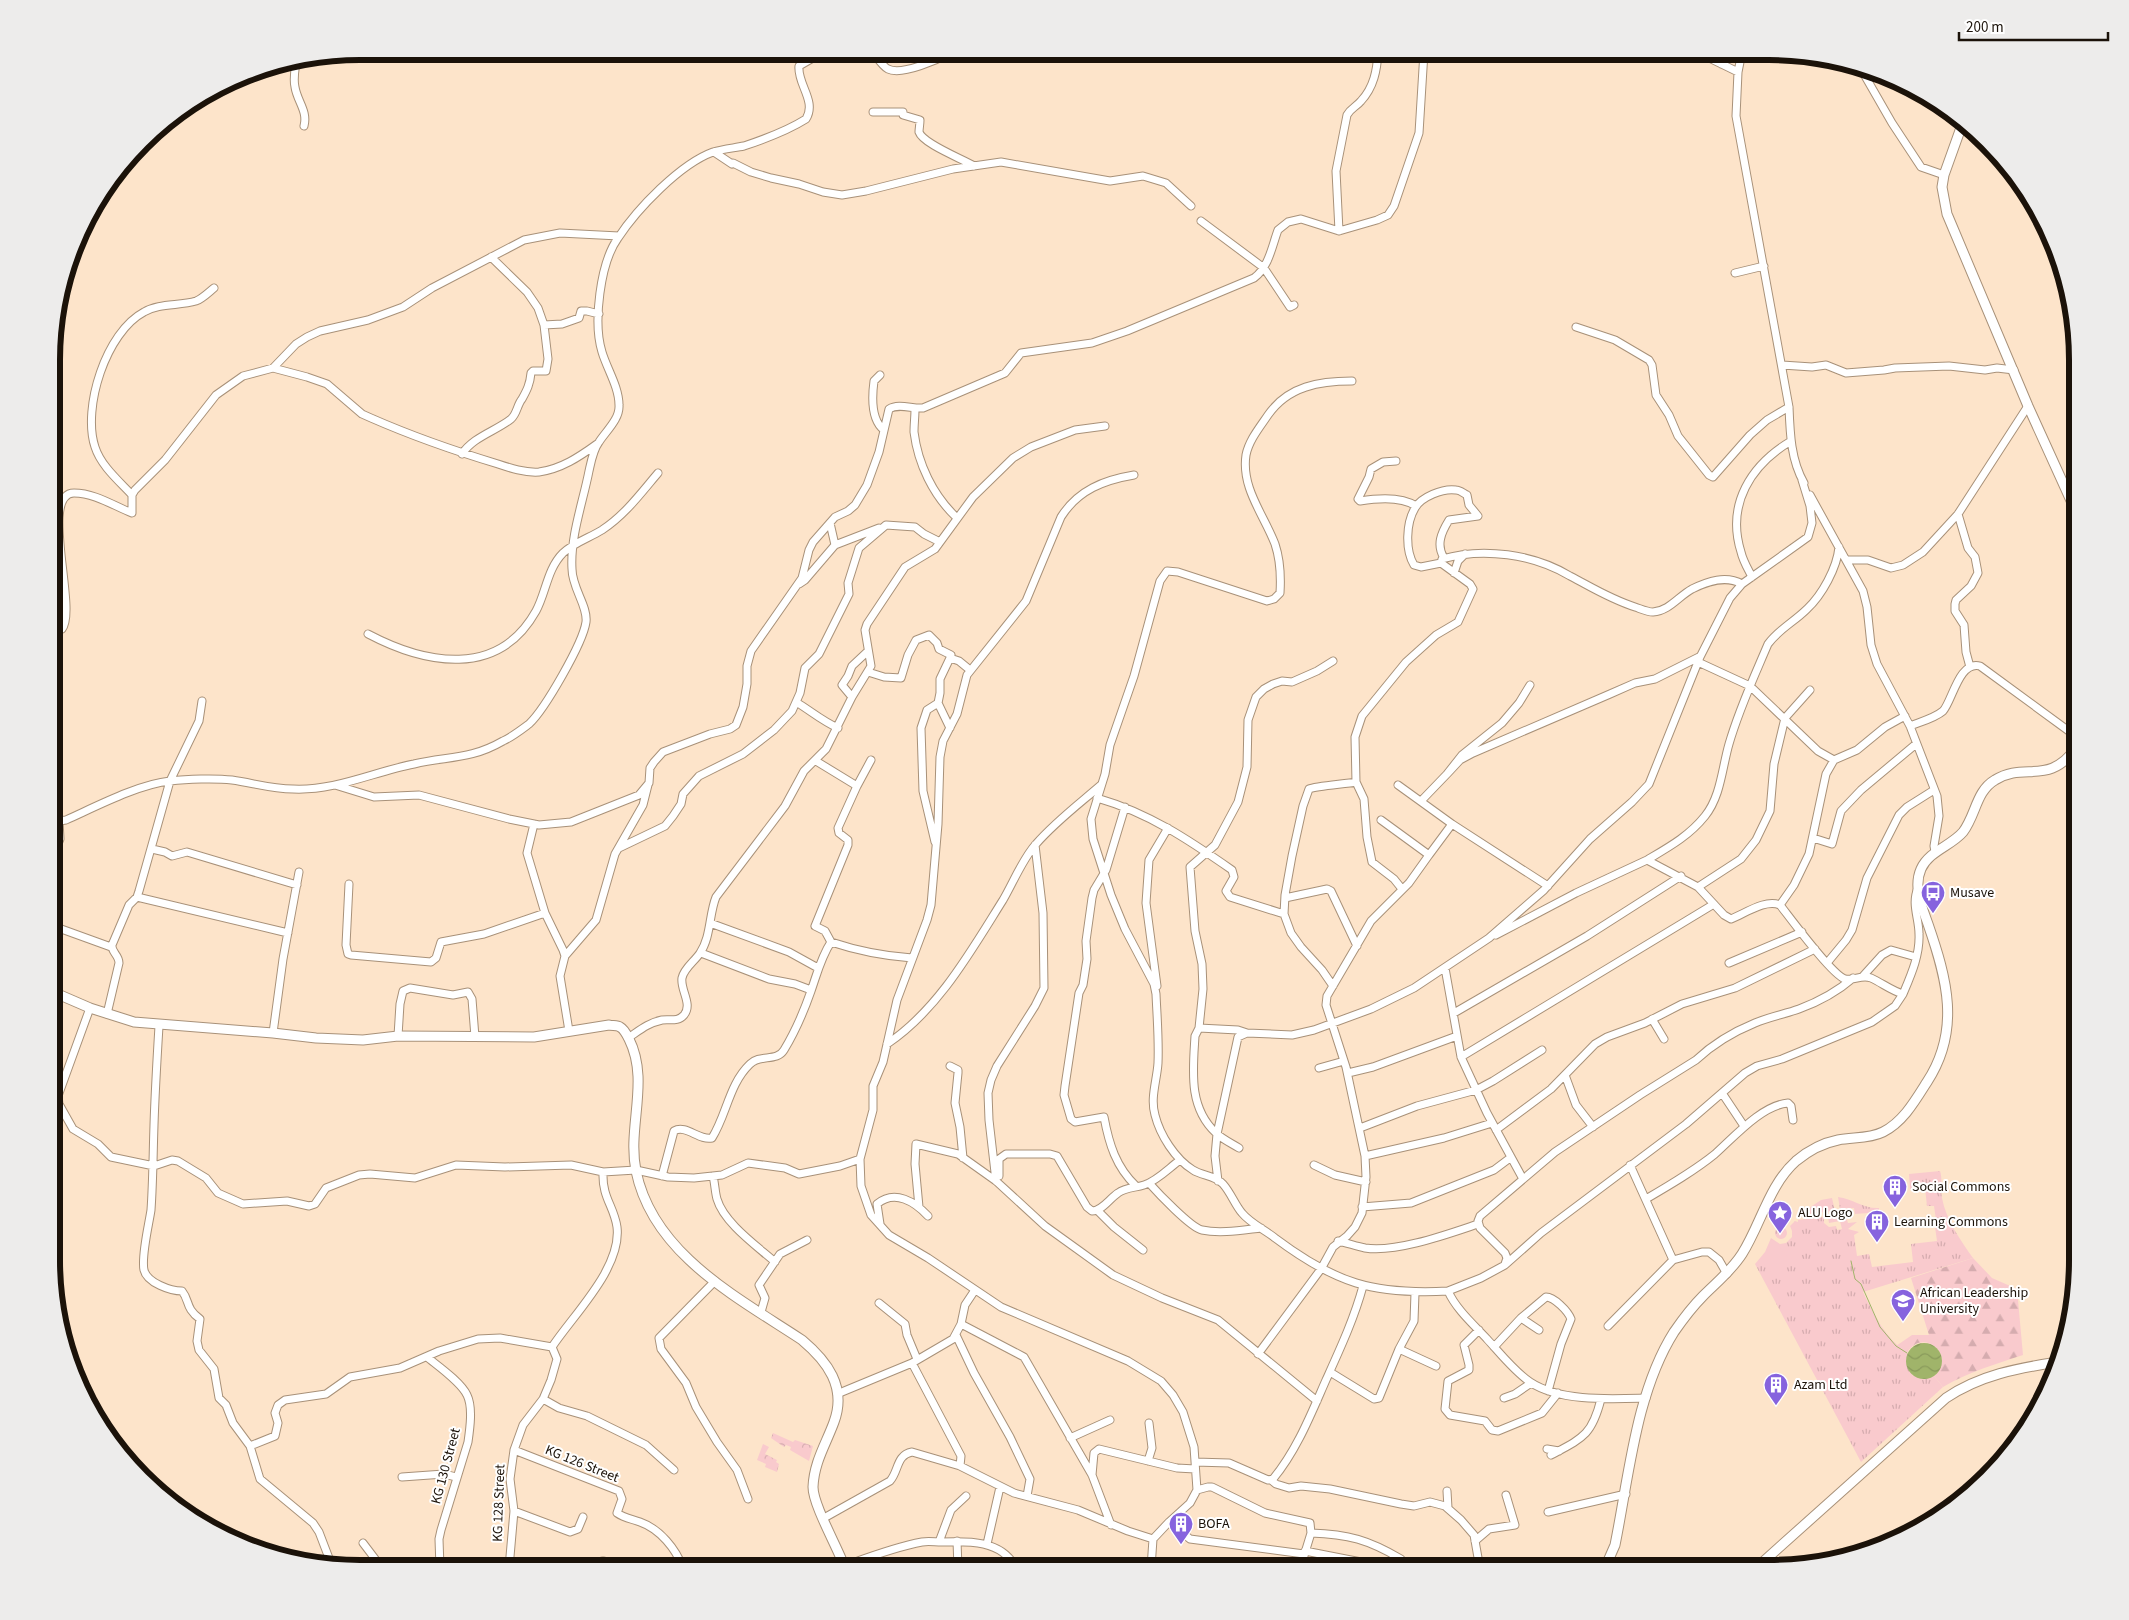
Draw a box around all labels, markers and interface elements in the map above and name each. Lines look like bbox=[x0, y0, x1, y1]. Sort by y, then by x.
scale bar bbox=[1959, 10, 2108, 42]
text: 200 m bbox=[1966, 17, 2004, 38]
bus stop icon: Musave bbox=[1920, 880, 1946, 914]
place label: Musave bbox=[1950, 883, 1994, 903]
building icon: Social Commons bbox=[1882, 1174, 1908, 1208]
place label: Social Commons bbox=[1912, 1177, 2010, 1197]
place icon: ALU Logo bbox=[1767, 1200, 1793, 1234]
place label: ALU Logo bbox=[1798, 1203, 1853, 1223]
building icon: Learning Commons bbox=[1864, 1209, 1890, 1243]
place label: Learning Commons bbox=[1894, 1212, 2008, 1232]
place label: African Leadership University bbox=[1920, 1283, 2029, 1319]
school or university icon: African Leadership University bbox=[1890, 1288, 1916, 1322]
building icon: Azam Ltd bbox=[1763, 1372, 1789, 1406]
place label: Azam Ltd bbox=[1794, 1375, 1848, 1395]
street label: KG 130 Street bbox=[426, 1425, 466, 1506]
street label: KG 126 Street bbox=[542, 1440, 622, 1488]
street label: KG 128 Street bbox=[488, 1463, 510, 1542]
building icon: BOFA bbox=[1168, 1511, 1194, 1545]
place label: BOFA bbox=[1198, 1514, 1230, 1534]

